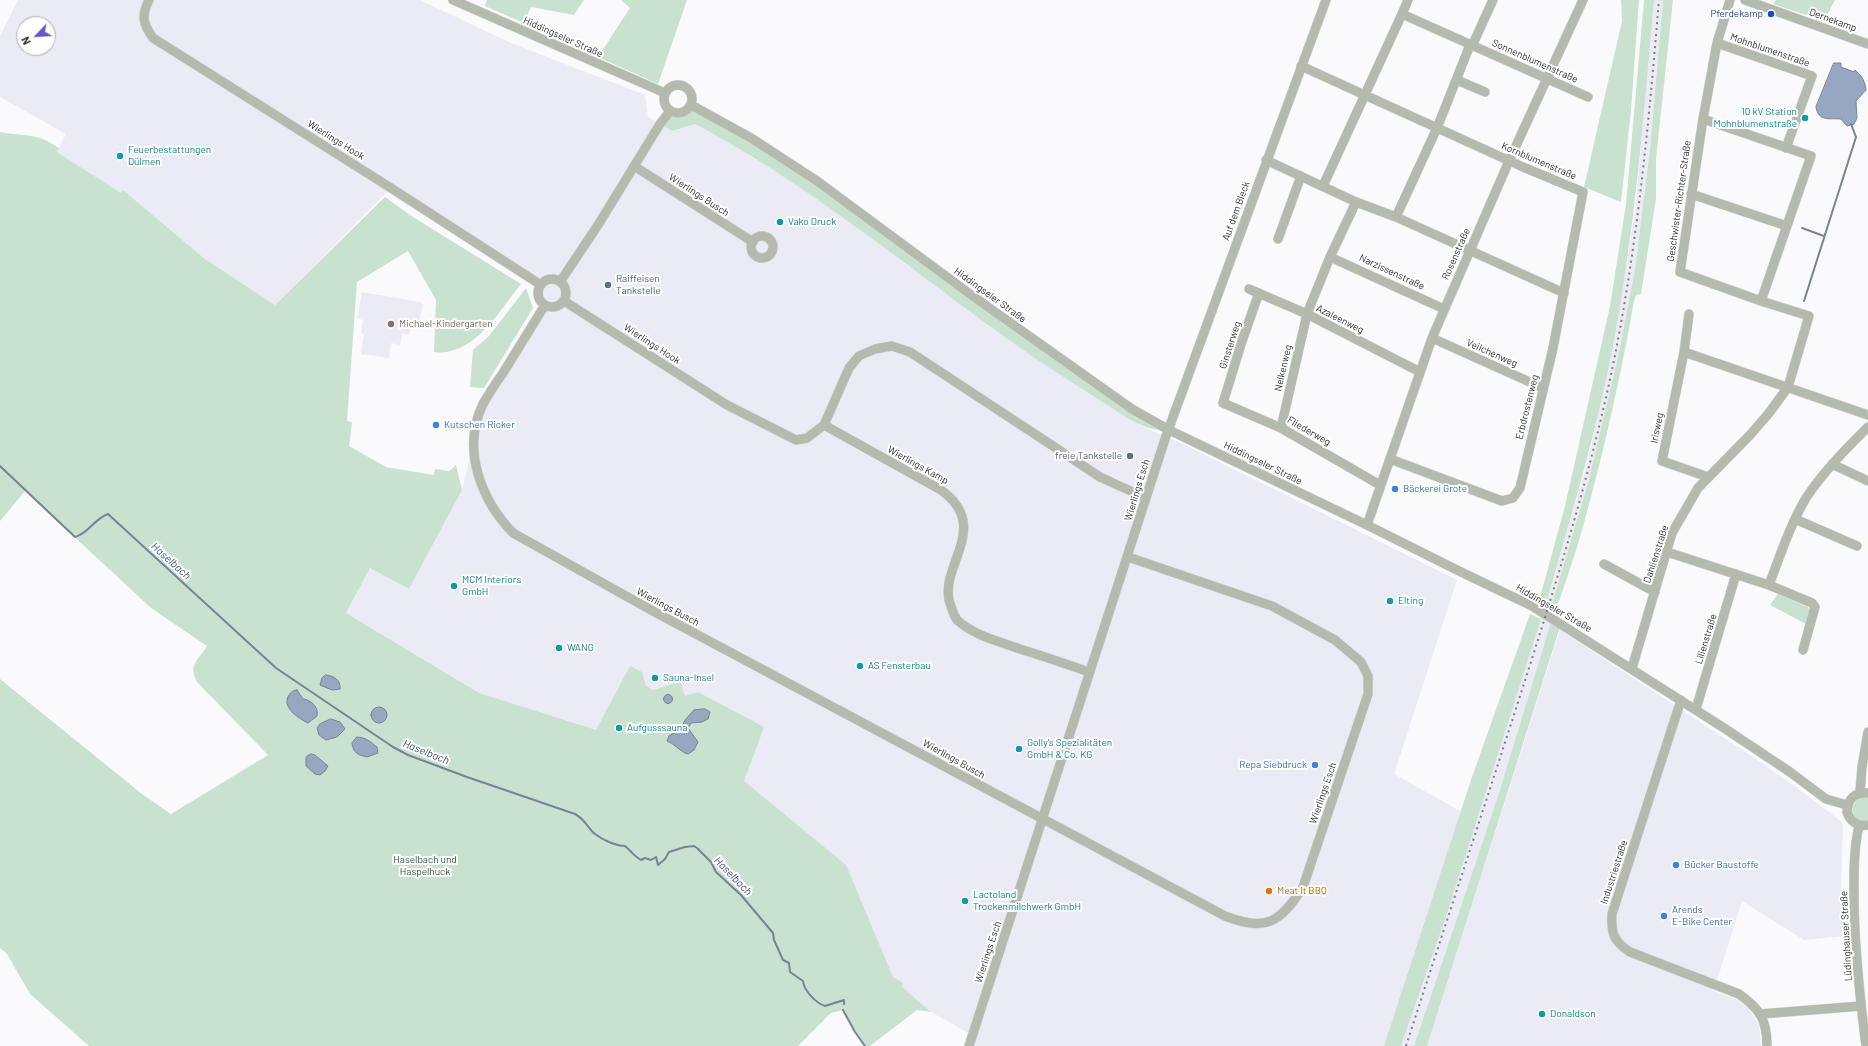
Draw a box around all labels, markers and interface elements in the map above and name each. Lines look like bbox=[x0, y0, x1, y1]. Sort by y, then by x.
street label: Dernekamp bbox=[1808, 6, 1858, 34]
place label: Pferdekamp bbox=[1710, 8, 1763, 20]
marker: Pferdekamp bbox=[1766, 9, 1776, 19]
street label: Hiddingseler Straße bbox=[521, 14, 605, 60]
north arrow bbox=[16, 16, 56, 56]
street label: Mohnblumenstraße bbox=[1729, 31, 1811, 69]
text: N bbox=[18, 35, 33, 47]
street label: Sonnenblumenstraße bbox=[1490, 37, 1580, 85]
place label: 10 kV Station Mohnblumenstraße bbox=[1714, 106, 1797, 130]
marker: 10 kV Station Mohnblumenstraße bbox=[1800, 113, 1810, 123]
street label: Wierlings Hook bbox=[305, 118, 367, 162]
street label: Kornblumenstraße bbox=[1500, 140, 1578, 182]
street label: Geschwister-Richter-Straße bbox=[1665, 140, 1693, 262]
place label: Feuerbestattungen Dülmen bbox=[128, 144, 211, 168]
marker: Feuerbestattungen Dülmen bbox=[115, 151, 125, 161]
street label: Wierlings Busch bbox=[667, 171, 731, 219]
street label: Auf dem Bleck bbox=[1220, 180, 1252, 242]
place label: Vako Druck bbox=[788, 216, 836, 228]
marker: Vako Druck bbox=[775, 217, 785, 227]
street label: Rosenstraße bbox=[1439, 226, 1473, 282]
street label: Narzissenstraße bbox=[1357, 252, 1427, 292]
street label: Hiddingseler Straße bbox=[952, 265, 1028, 325]
place label: Raiffeisen Tankstelle bbox=[616, 273, 661, 296]
marker: Raiffeisen Tankstelle bbox=[603, 280, 613, 290]
street label: Azaleenweg bbox=[1314, 302, 1366, 336]
place label: Michael-Kindergarten bbox=[399, 318, 493, 330]
marker: Michael-Kindergarten bbox=[386, 319, 396, 329]
street label: Ginsterweg bbox=[1217, 320, 1243, 370]
street label: Wierlings Hook bbox=[621, 321, 683, 367]
street label: Veilchenweg bbox=[1465, 336, 1519, 370]
street label: Nelkenweg bbox=[1272, 343, 1294, 393]
street label: Erbdrostenweg bbox=[1513, 373, 1541, 441]
street label: Irisweg bbox=[1648, 412, 1666, 444]
street label: Fliederweg bbox=[1285, 414, 1333, 448]
place label: Kutschen Ricker bbox=[444, 419, 515, 431]
marker: Kutschen Ricker bbox=[431, 420, 441, 430]
street label: Hiddingseler Straße bbox=[1222, 439, 1304, 487]
street label: Wierlings Kamp bbox=[886, 443, 950, 487]
place label: freie Tankstelle bbox=[1055, 450, 1122, 462]
marker: freie Tankstelle bbox=[1125, 451, 1135, 461]
street label: Wierlings Esch bbox=[1122, 458, 1152, 522]
place label: Bäckerei Grote bbox=[1403, 483, 1467, 495]
marker: Bäckerei Grote bbox=[1390, 484, 1400, 494]
street label: Dahlienstraße bbox=[1641, 523, 1671, 585]
water label: Haselbach bbox=[148, 540, 194, 582]
place label: MCM Interiors GmbH bbox=[462, 574, 521, 598]
marker: MCM Interiors GmbH bbox=[449, 581, 459, 591]
street label: Hiddingseler Straße bbox=[1514, 581, 1594, 635]
street label: Wierlings Busch bbox=[634, 585, 702, 629]
place label: Elting bbox=[1398, 595, 1423, 607]
marker: Elting bbox=[1385, 596, 1395, 606]
street label: Lilienstraße bbox=[1693, 612, 1719, 666]
place label: WANG bbox=[567, 642, 594, 654]
marker: WANG bbox=[554, 643, 564, 653]
place label: AS Fensterbau bbox=[868, 660, 931, 672]
marker: AS Fensterbau bbox=[855, 661, 865, 671]
place label: Sauna-Insel bbox=[663, 672, 714, 684]
marker: Sauna-Insel bbox=[650, 673, 660, 683]
place label: Aufgusssauna bbox=[627, 722, 687, 734]
marker: Aufgusssauna bbox=[614, 723, 624, 733]
water label: Haselbach bbox=[401, 737, 451, 767]
street label: Wierlings Busch bbox=[921, 737, 987, 781]
place label: Golly's Spezialitäten GmbH & Co. KG bbox=[1027, 737, 1112, 760]
marker: Golly's Spezialitäten GmbH & Co. KG bbox=[1014, 744, 1024, 754]
place label: Repa Siebdruck bbox=[1239, 759, 1307, 771]
marker: Repa Siebdruck bbox=[1310, 760, 1320, 770]
street label: Wierlings Esch bbox=[1307, 761, 1339, 825]
street label: Industriestraße bbox=[1598, 838, 1630, 906]
park label: Haselbach und Haspelhuck bbox=[393, 854, 457, 878]
water label: Haselbach bbox=[711, 854, 755, 898]
place label: Bücker Baustoffe bbox=[1684, 859, 1759, 871]
marker: Bücker Baustoffe bbox=[1671, 860, 1681, 870]
place label: Meat It BBQ bbox=[1277, 885, 1327, 897]
marker: Meat It BBQ bbox=[1264, 886, 1274, 896]
place label: Lactoland Trockenmilchwerk GmbH bbox=[973, 889, 1081, 912]
street label: Lüdinghauser Straße bbox=[1838, 890, 1854, 982]
marker: Lactoland Trockenmilchwerk GmbH bbox=[960, 896, 970, 906]
place label: Arends E-Bike Center bbox=[1672, 904, 1732, 928]
marker: Arends E-Bike Center bbox=[1659, 911, 1669, 921]
street label: Wierlings Esch bbox=[972, 920, 1004, 984]
place label: Donaldson bbox=[1550, 1008, 1596, 1020]
marker: Donaldson bbox=[1537, 1009, 1547, 1019]

